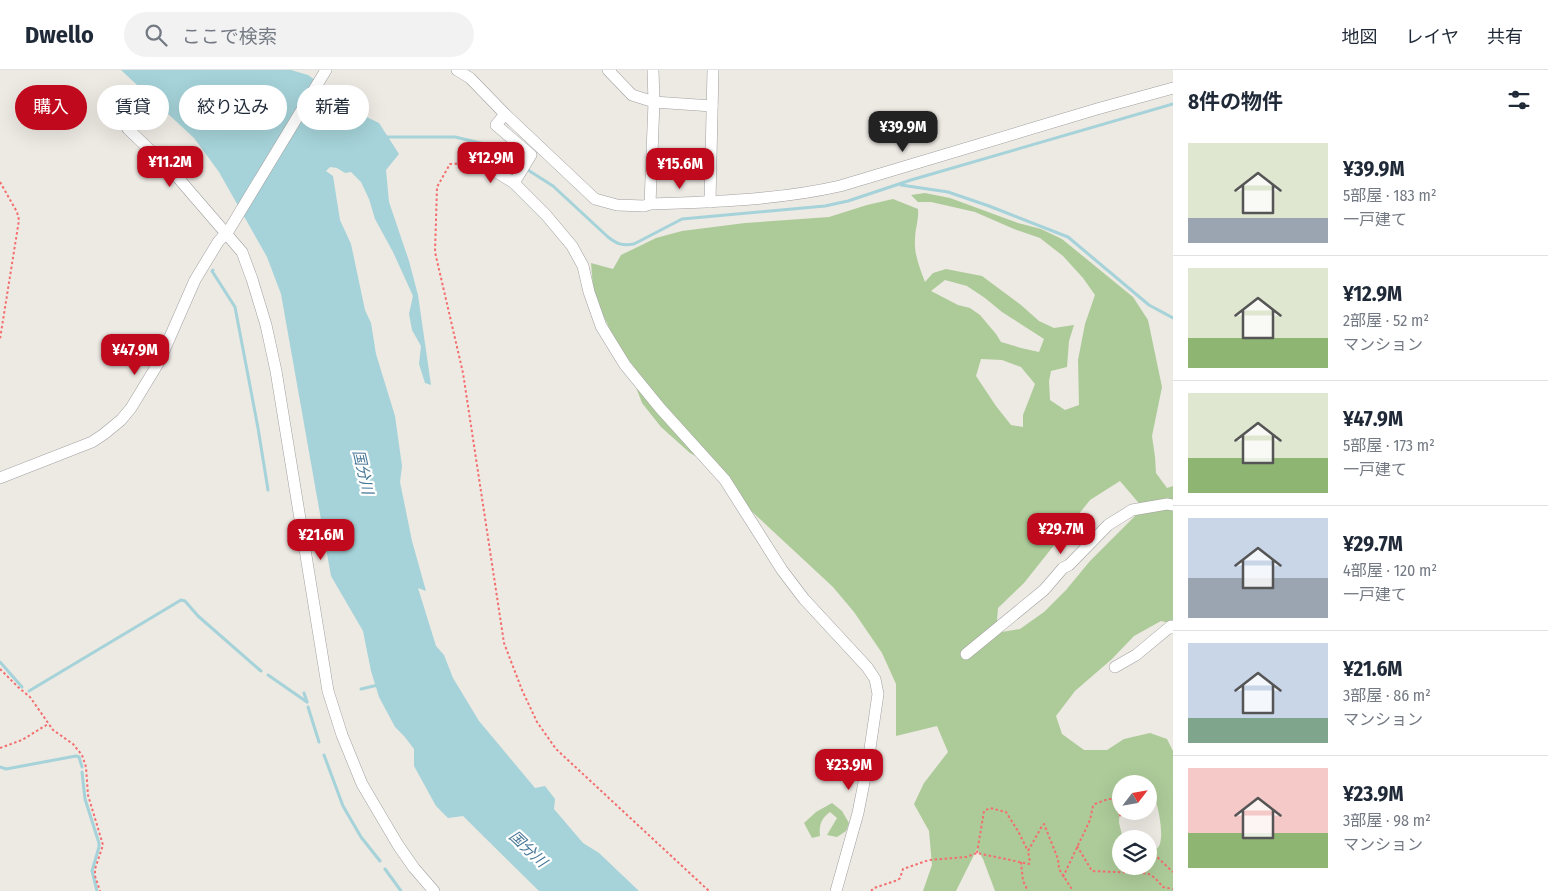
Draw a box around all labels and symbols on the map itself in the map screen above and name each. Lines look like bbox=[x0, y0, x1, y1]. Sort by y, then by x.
pin: ¥39.9M bbox=[862, 111, 944, 153]
pin: ¥12.9M bbox=[450, 142, 532, 184]
pin: ¥11.2M bbox=[129, 146, 211, 188]
pin: ¥15.6M bbox=[639, 148, 721, 190]
pin: ¥47.9M bbox=[94, 334, 176, 376]
water label: 国分川 bbox=[349, 448, 377, 498]
pin: ¥29.7M bbox=[1020, 512, 1102, 555]
pin: ¥21.6M bbox=[280, 518, 362, 561]
pin: ¥23.9M bbox=[808, 748, 890, 791]
north arrow bbox=[1112, 775, 1158, 820]
water label: 国分川 bbox=[505, 827, 552, 872]

